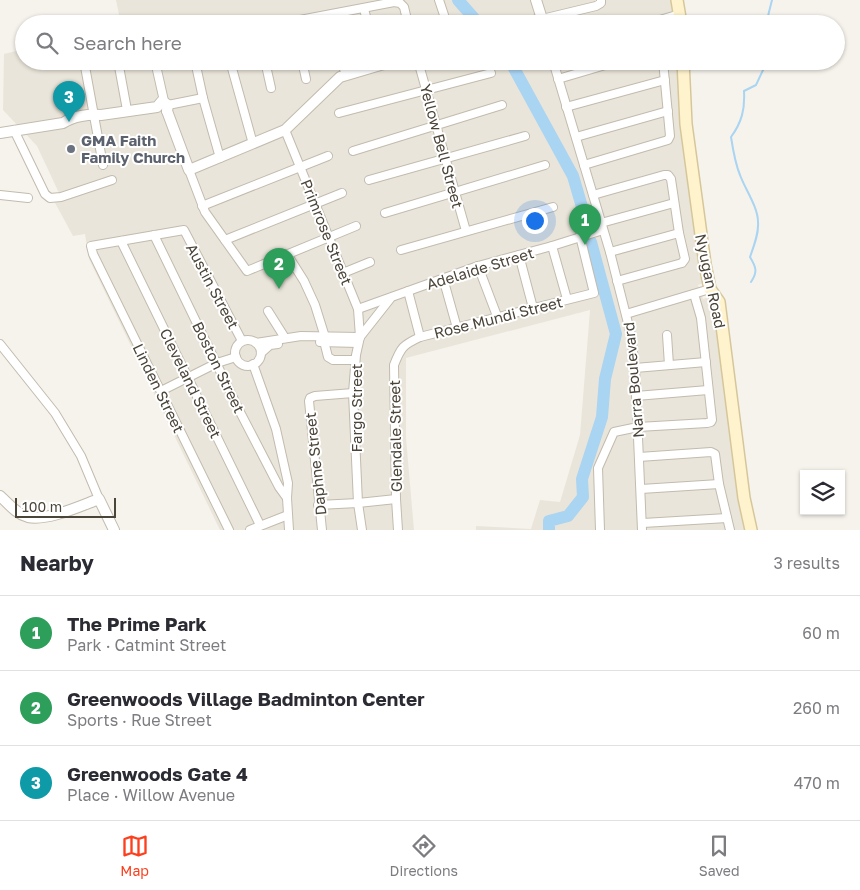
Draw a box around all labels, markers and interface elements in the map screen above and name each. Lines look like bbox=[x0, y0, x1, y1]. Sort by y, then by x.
search box bbox=[15, 15, 845, 70]
icon: search bbox=[33, 29, 61, 57]
text: Search here bbox=[73, 31, 182, 54]
pin: 3 bbox=[53, 81, 85, 122]
street label: Yellow Bell Street bbox=[417, 82, 467, 210]
place label: GMA Faith Family Church bbox=[81, 131, 185, 166]
marker: GMA Faith Family Church bbox=[65, 143, 77, 155]
street label: Primrose Street bbox=[298, 176, 356, 288]
pin: 1 bbox=[569, 204, 601, 245]
your location bbox=[522, 208, 548, 234]
street label: Nyugan Road bbox=[692, 232, 730, 330]
street label: Austin Street bbox=[183, 240, 243, 332]
street label: Adelaide Street bbox=[424, 243, 536, 293]
pin: 2 bbox=[263, 248, 295, 289]
street label: Rose Mundi Street bbox=[432, 292, 564, 342]
street label: Boston Street bbox=[189, 318, 249, 416]
street label: Narra Boulevard bbox=[619, 321, 647, 439]
street label: Cleveland Street bbox=[157, 325, 225, 441]
street label: Linden Street bbox=[130, 340, 188, 436]
street label: Fargo Street bbox=[347, 363, 365, 453]
street label: Glendale Street bbox=[385, 380, 405, 492]
street label: Daphne Street bbox=[301, 412, 329, 516]
map controls bbox=[800, 470, 845, 515]
button: layers bbox=[800, 470, 845, 515]
scale bar bbox=[15, 495, 116, 518]
text: 100 m bbox=[22, 498, 62, 515]
text: Nearby bbox=[20, 550, 94, 576]
text: 3 results bbox=[773, 553, 840, 573]
text: The Prime Park bbox=[67, 612, 207, 635]
text: 1 bbox=[32, 623, 40, 643]
text: 60 m bbox=[802, 623, 840, 643]
text: Park · Catmint Street bbox=[67, 635, 227, 655]
text: Greenwoods Village Badminton Center bbox=[67, 687, 425, 710]
text: 2 bbox=[31, 698, 41, 718]
text: 260 m bbox=[793, 698, 840, 718]
text: Sports · Rue Street bbox=[67, 710, 212, 730]
text: Greenwoods Gate 4 bbox=[67, 762, 248, 785]
text: 3 bbox=[31, 773, 41, 793]
text: 470 m bbox=[794, 773, 840, 793]
text: Place · Willow Avenue bbox=[67, 785, 235, 805]
tab: Map bbox=[120, 832, 149, 879]
tab: Directions bbox=[390, 832, 458, 879]
tab: Saved bbox=[699, 832, 740, 879]

